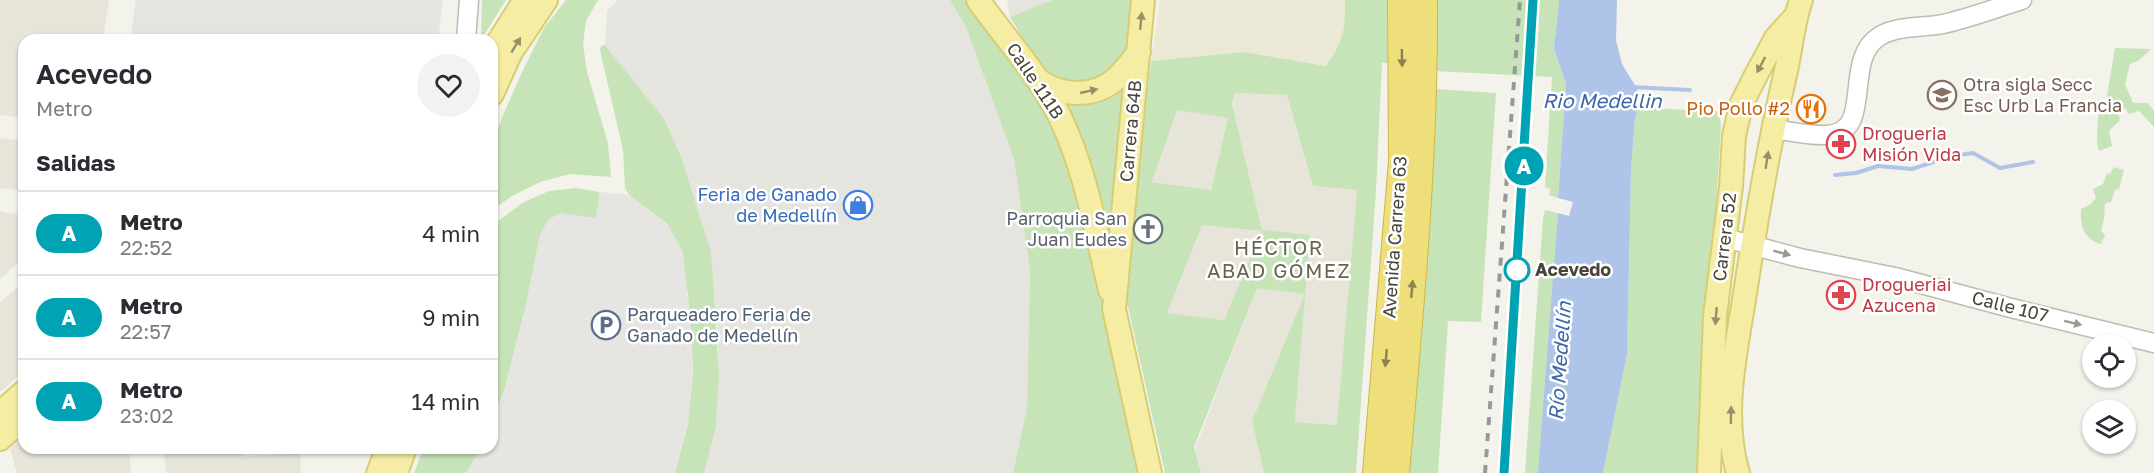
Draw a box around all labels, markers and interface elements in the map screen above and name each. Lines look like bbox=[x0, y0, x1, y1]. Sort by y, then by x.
one-way arrow bbox=[1136, 11, 1146, 30]
one-way arrow bbox=[510, 37, 521, 53]
street label: Calle 111B bbox=[1002, 38, 1069, 123]
one-way arrow bbox=[1397, 49, 1407, 68]
button: heart bbox=[417, 54, 480, 117]
one-way arrow bbox=[1756, 56, 1766, 73]
text: Acevedo bbox=[36, 57, 152, 90]
place label: Otra sigla Secc Esc Urb La Francia bbox=[1963, 73, 2122, 116]
street label: Carrera 64B bbox=[1115, 79, 1145, 183]
school or university icon: Otra sigla Secc Esc Urb La Francia bbox=[1926, 79, 1958, 111]
one-way arrow bbox=[1080, 86, 1099, 95]
water label: Rio Medellin bbox=[1542, 88, 1662, 112]
restaurant icon: Pio Pollo #2 bbox=[1795, 93, 1827, 125]
text: Metro bbox=[36, 96, 92, 120]
place label: Pio Pollo #2 bbox=[1686, 97, 1790, 119]
place label: Drogueria Misión Vida bbox=[1862, 122, 1961, 165]
pharmacy icon: Drogueria Misión Vida bbox=[1825, 128, 1857, 160]
line badge: A bbox=[1504, 146, 1544, 186]
text: Salidas bbox=[36, 149, 116, 176]
one-way arrow bbox=[1763, 150, 1772, 169]
text: A bbox=[1517, 153, 1531, 179]
street label: Avenida Carrera 63 bbox=[1377, 155, 1411, 319]
place label: Feria de Ganado de Medellín bbox=[698, 183, 837, 226]
shop icon: Feria de Ganado de Medellín bbox=[842, 189, 874, 221]
street label: Carrera 52 bbox=[1708, 191, 1740, 282]
place label: Parroquia San Juan Eudes bbox=[1006, 207, 1127, 250]
text: Metro bbox=[120, 208, 183, 235]
church icon: Parroquia San Juan Eudes bbox=[1132, 213, 1164, 245]
text: A bbox=[62, 220, 76, 246]
text: 4 min bbox=[422, 220, 480, 247]
text: 22:52 bbox=[120, 235, 172, 259]
district label: HÉCTOR ABAD GÓMEZ bbox=[1207, 235, 1351, 282]
one-way arrow bbox=[1773, 249, 1791, 258]
marker: Acevedo bbox=[1504, 257, 1530, 283]
place label: Acevedo bbox=[1535, 258, 1611, 280]
place label: Drogueriai Azucena bbox=[1862, 273, 1951, 316]
pharmacy icon: Drogueriai Azucena bbox=[1825, 279, 1857, 311]
one-way arrow bbox=[1407, 280, 1417, 299]
street label: Calle 107 bbox=[1970, 286, 2051, 326]
text: Metro bbox=[120, 292, 183, 319]
water label: Río Medellín bbox=[1543, 300, 1575, 421]
place label: Parqueadero Feria de Ganado de Medellín bbox=[627, 303, 811, 346]
text: A bbox=[62, 304, 76, 330]
text: 9 min bbox=[422, 304, 480, 331]
one-way arrow bbox=[1711, 307, 1721, 326]
parking icon: Parqueadero Feria de Ganado de Medellín bbox=[590, 309, 622, 341]
text: 22:57 bbox=[120, 319, 171, 343]
one-way arrow bbox=[2064, 319, 2083, 329]
map controls bbox=[2082, 334, 2136, 454]
button: locate bbox=[2082, 334, 2136, 388]
one-way arrow bbox=[1381, 348, 1390, 367]
text: Metro bbox=[120, 376, 183, 403]
text: A bbox=[62, 388, 76, 414]
text: 14 min bbox=[412, 388, 480, 415]
button: layers bbox=[2082, 400, 2136, 454]
text: 23:02 bbox=[120, 403, 173, 427]
one-way arrow bbox=[1726, 406, 1736, 425]

